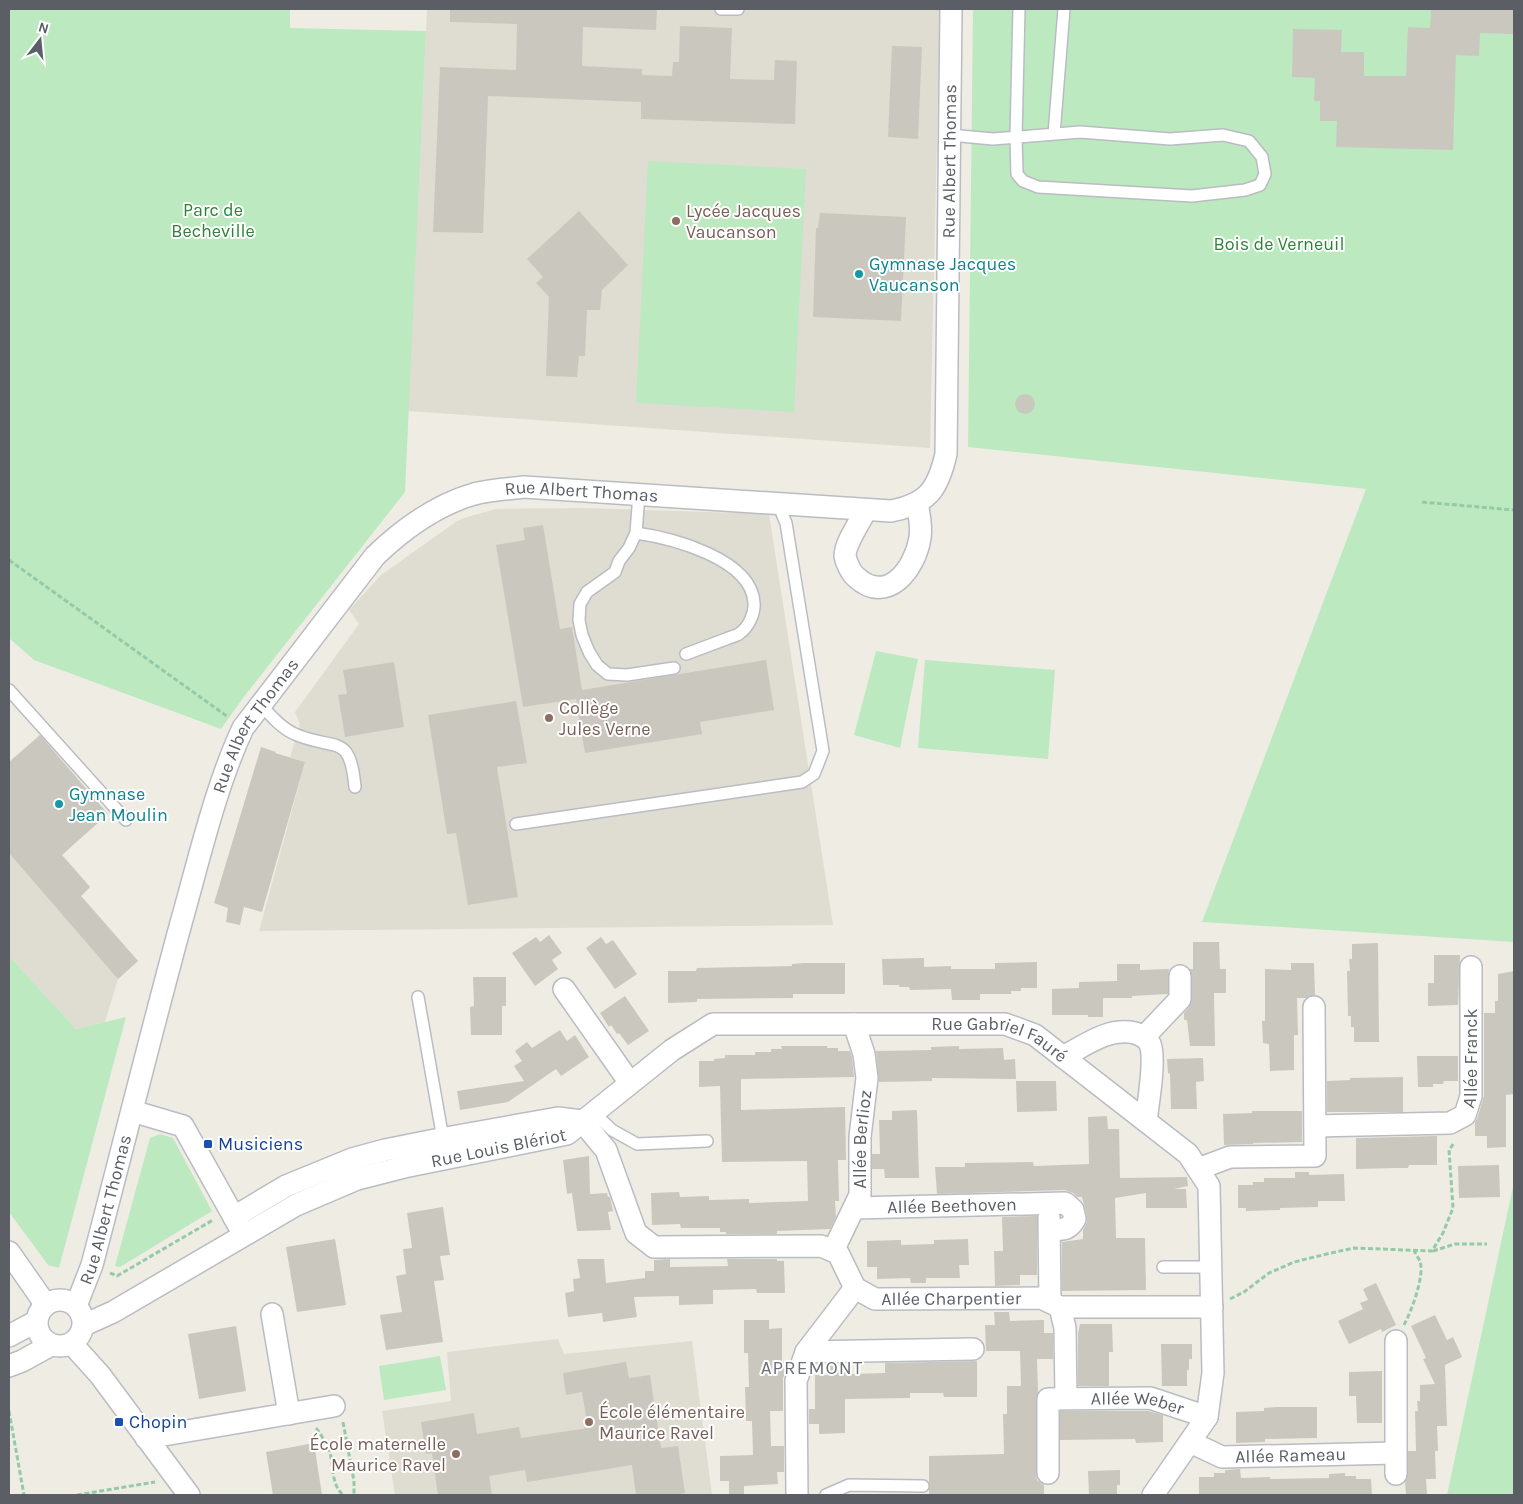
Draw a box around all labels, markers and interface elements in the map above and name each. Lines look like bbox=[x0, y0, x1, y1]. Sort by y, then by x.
north arrow bbox=[15, 15, 65, 65]
text: N bbox=[36, 18, 51, 38]
street label: Rue Albert Thomas bbox=[937, 84, 961, 239]
park label: Parc de Becheville bbox=[171, 199, 255, 242]
place label: Lycée Jacques Vaucanson bbox=[686, 200, 801, 243]
marker: Lycée Jacques Vaucanson bbox=[670, 215, 682, 227]
park label: Bois de Verneuil bbox=[1213, 233, 1345, 255]
place label: Gymnase Jacques Vaucanson bbox=[869, 253, 1016, 296]
marker: Gymnase Jacques Vaucanson bbox=[853, 268, 865, 280]
street label: Rue Albert Thomas bbox=[503, 476, 659, 507]
street label: Rue Albert Thomas bbox=[208, 654, 303, 796]
place label: Collège Jules Verne bbox=[559, 697, 651, 740]
marker: Collège Jules Verne bbox=[543, 712, 555, 724]
place label: Gymnase Jean Moulin bbox=[69, 783, 168, 826]
marker: Gymnase Jean Moulin bbox=[53, 798, 65, 810]
street label: Allée Franck bbox=[1457, 1008, 1482, 1110]
street label: Rue Gabriel Fauré bbox=[931, 1013, 1072, 1067]
street label: Allée Berlioz bbox=[849, 1089, 876, 1189]
street label: Rue Louis Blériot bbox=[429, 1123, 568, 1172]
street label: Rue Albert Thomas bbox=[74, 1132, 136, 1288]
place label: Musiciens bbox=[218, 1133, 303, 1155]
marker: Musiciens bbox=[202, 1138, 214, 1150]
street label: Allée Beethoven bbox=[887, 1193, 1017, 1218]
street label: Allée Charpentier bbox=[881, 1287, 1022, 1310]
district label: APREMONT bbox=[761, 1357, 863, 1379]
street label: Allée Weber bbox=[1091, 1387, 1187, 1420]
place label: École élémentaire Maurice Ravel bbox=[599, 1400, 745, 1444]
place label: Chopin bbox=[129, 1411, 187, 1433]
marker: Chopin bbox=[113, 1416, 125, 1428]
marker: École élémentaire Maurice Ravel bbox=[583, 1416, 595, 1428]
place label: École maternelle Maurice Ravel bbox=[310, 1432, 446, 1476]
street label: Allée Rameau bbox=[1235, 1443, 1346, 1468]
marker: École maternelle Maurice Ravel bbox=[450, 1448, 462, 1460]

